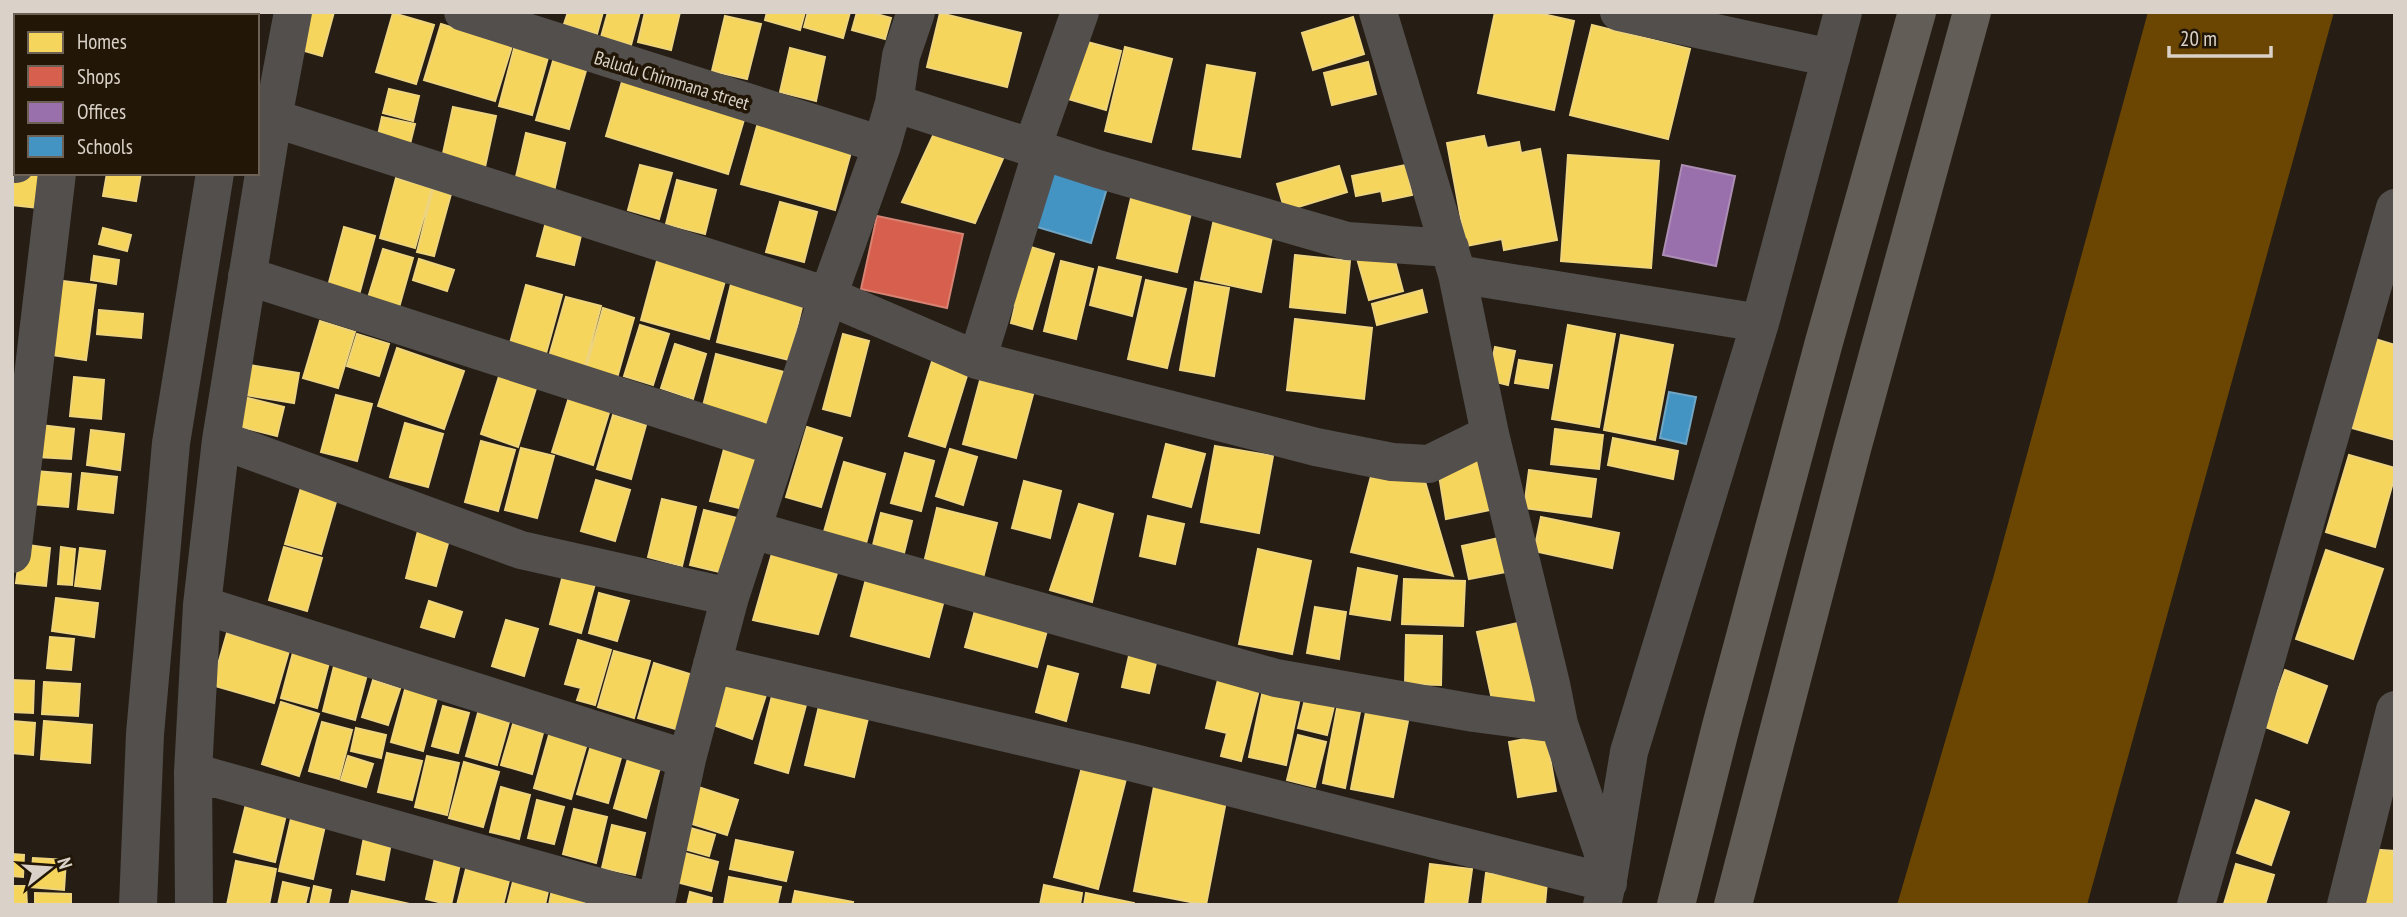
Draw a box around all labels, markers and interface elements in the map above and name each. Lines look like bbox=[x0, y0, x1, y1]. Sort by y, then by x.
legend bbox=[14, 14, 259, 175]
scale bar bbox=[2169, 14, 2270, 58]
text: 20 m bbox=[2180, 25, 2217, 52]
text: Homes bbox=[77, 28, 127, 55]
street label: Baludu Chimmana street bbox=[592, 45, 753, 115]
text: Shops bbox=[77, 63, 121, 90]
text: Offices bbox=[77, 98, 126, 125]
text: Schools bbox=[77, 133, 133, 160]
north arrow bbox=[14, 833, 84, 903]
text: N bbox=[52, 855, 78, 871]

